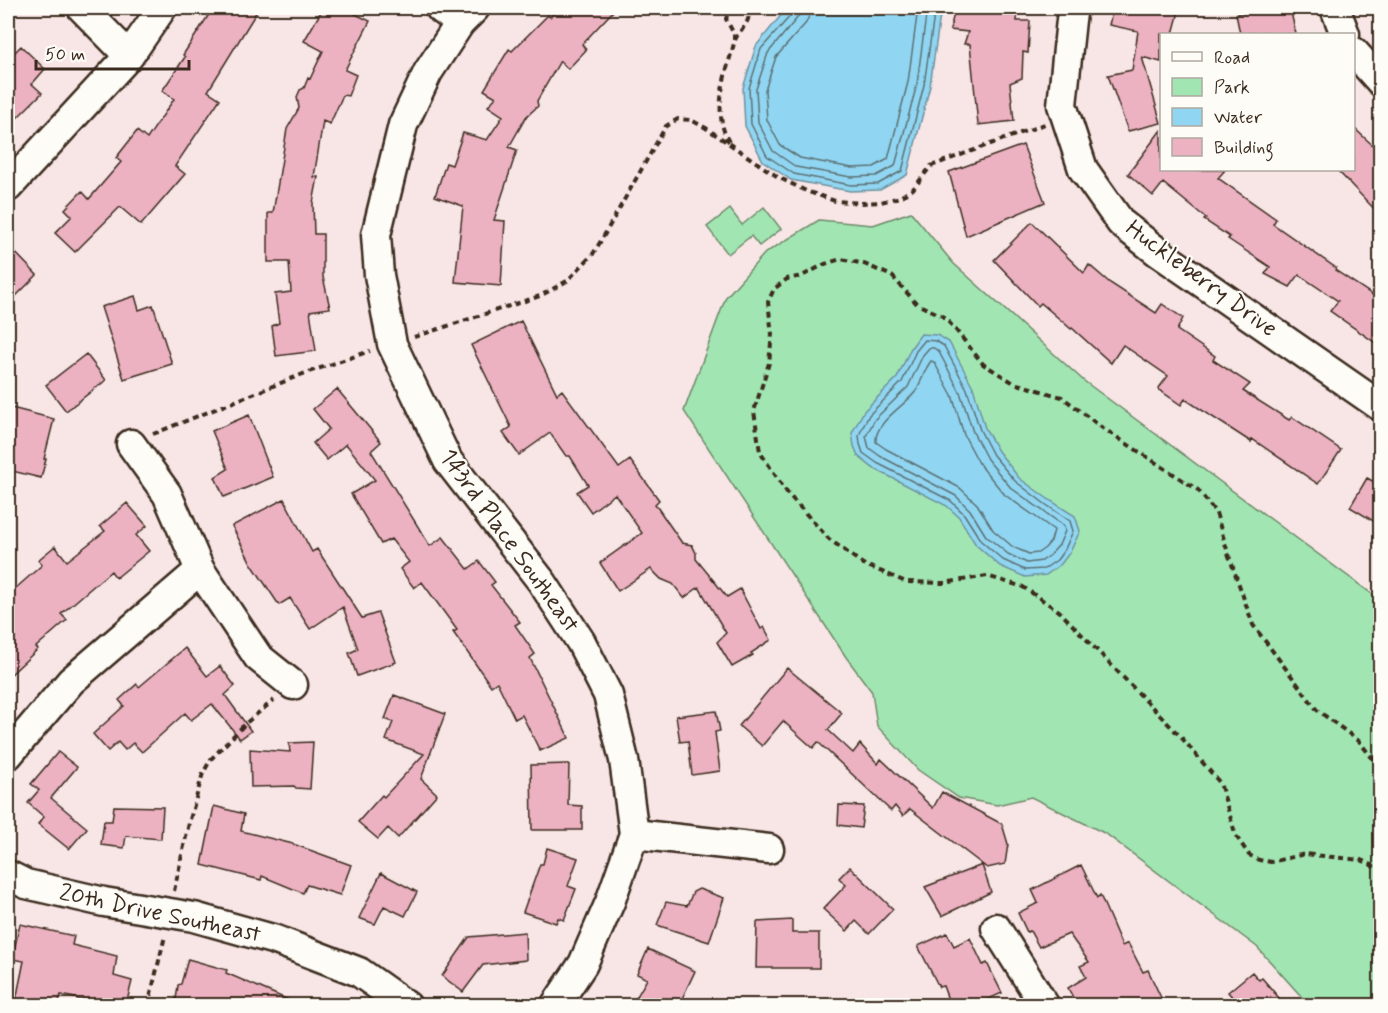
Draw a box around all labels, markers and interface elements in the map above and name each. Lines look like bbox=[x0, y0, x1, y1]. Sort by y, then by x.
scale bar bbox=[36, 33, 189, 71]
legend bbox=[1160, 33, 1355, 171]
text: 50 m bbox=[45, 43, 85, 67]
text: Road bbox=[1214, 46, 1250, 70]
text: Park bbox=[1214, 76, 1250, 100]
text: Water bbox=[1214, 106, 1263, 130]
text: Building bbox=[1214, 136, 1274, 162]
street label: Huckleberry Drive bbox=[1119, 213, 1283, 345]
street label: 143rd Place Southeast bbox=[432, 443, 586, 639]
street label: 20th Drive Southeast bbox=[56, 878, 264, 951]

